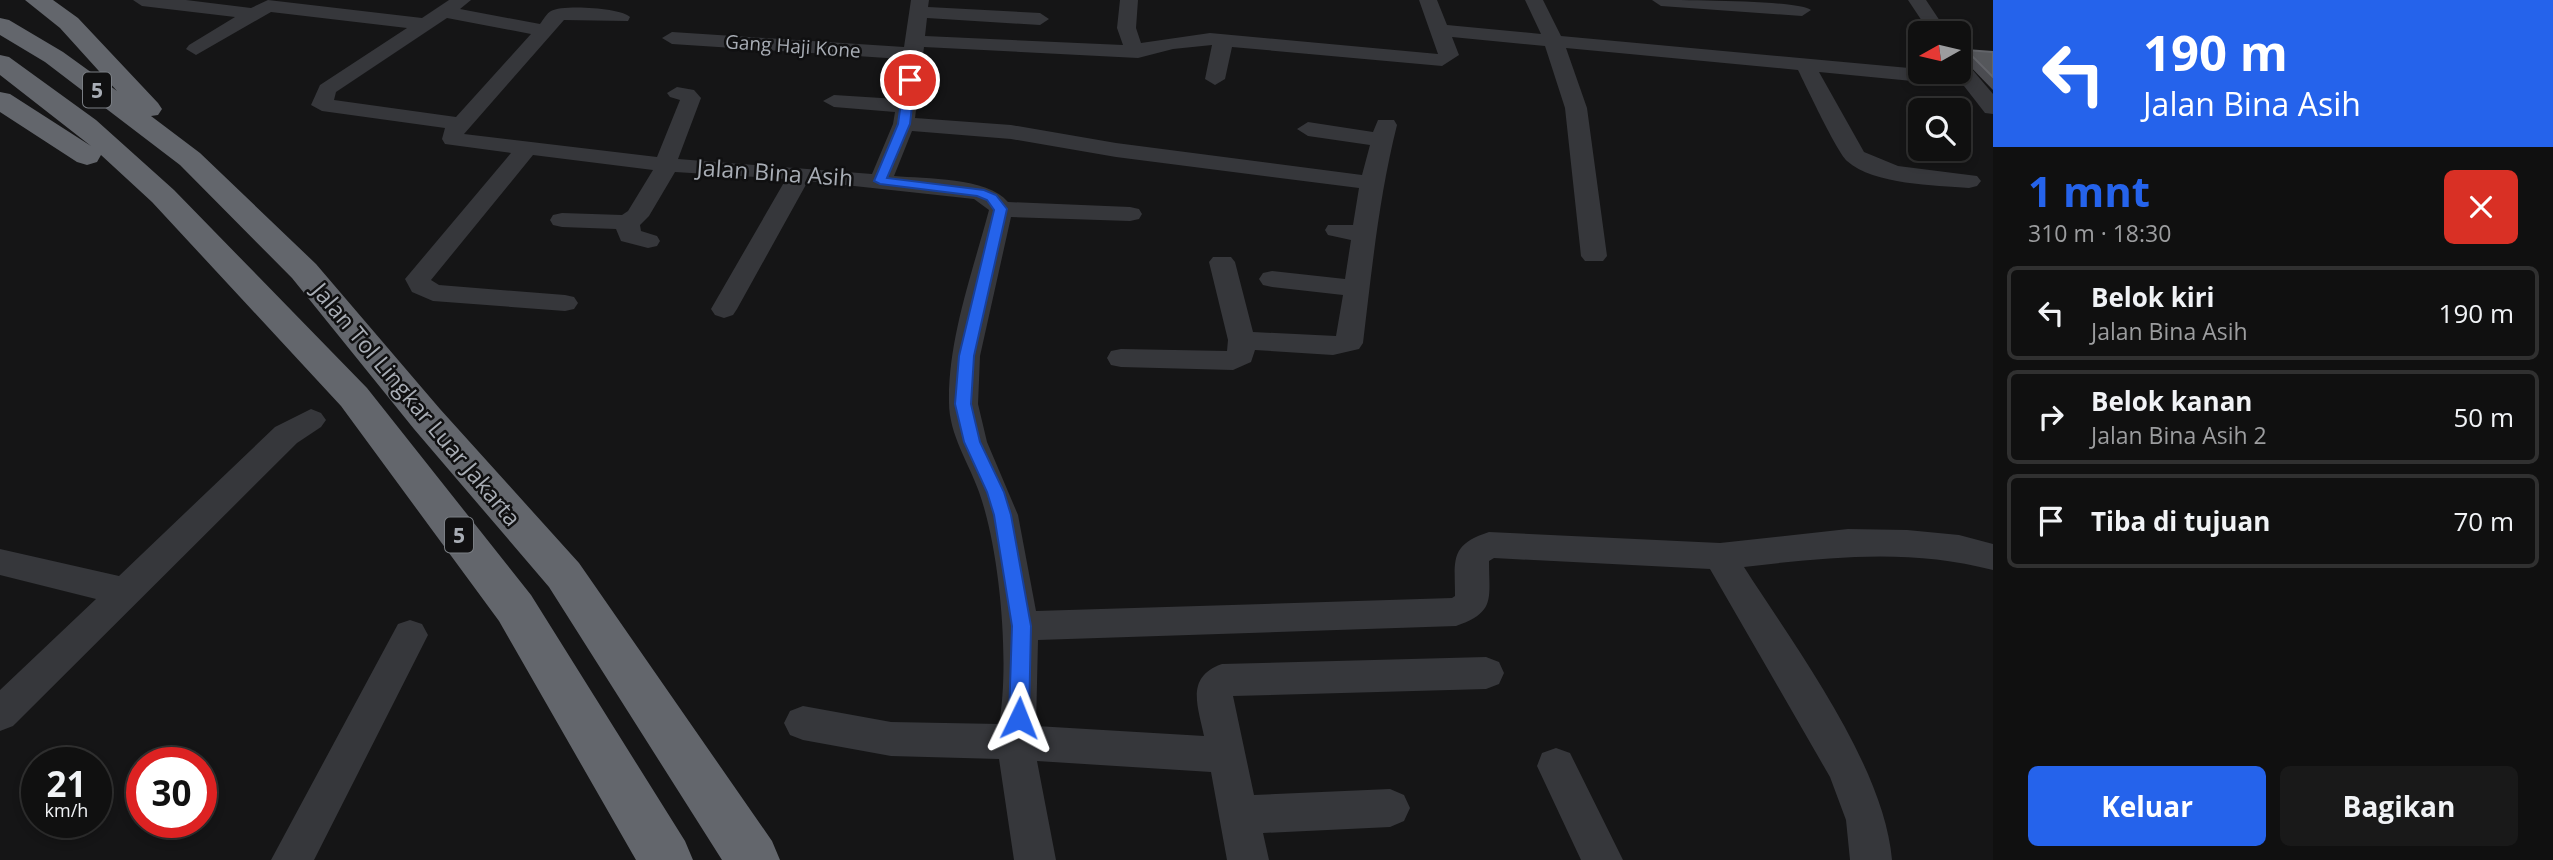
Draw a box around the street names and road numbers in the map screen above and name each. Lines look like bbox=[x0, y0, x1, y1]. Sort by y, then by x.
street label: Gang Haji Kone bbox=[724, 28, 862, 64]
road number: 5 bbox=[83, 72, 111, 108]
street label: Jalan Bina Asih bbox=[694, 150, 854, 193]
street label: Jalan Tol Lingkar Luar Jakarta bbox=[304, 274, 529, 533]
road number: 5 bbox=[445, 518, 473, 552]

